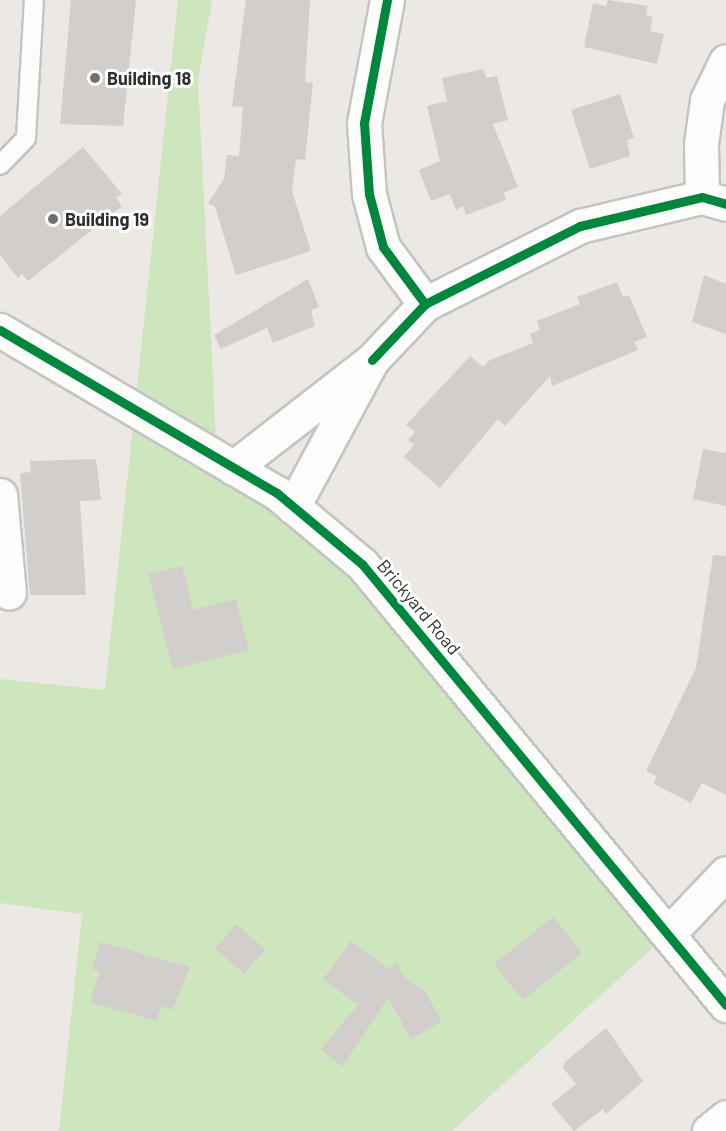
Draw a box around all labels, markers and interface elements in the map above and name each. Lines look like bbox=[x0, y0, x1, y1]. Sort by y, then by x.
place label: Building 18 bbox=[107, 67, 191, 89]
marker: Building 18 bbox=[88, 71, 102, 85]
place label: Building 19 bbox=[65, 208, 149, 230]
marker: Building 19 bbox=[46, 212, 60, 226]
street label: Brickyard Road bbox=[373, 555, 465, 659]

